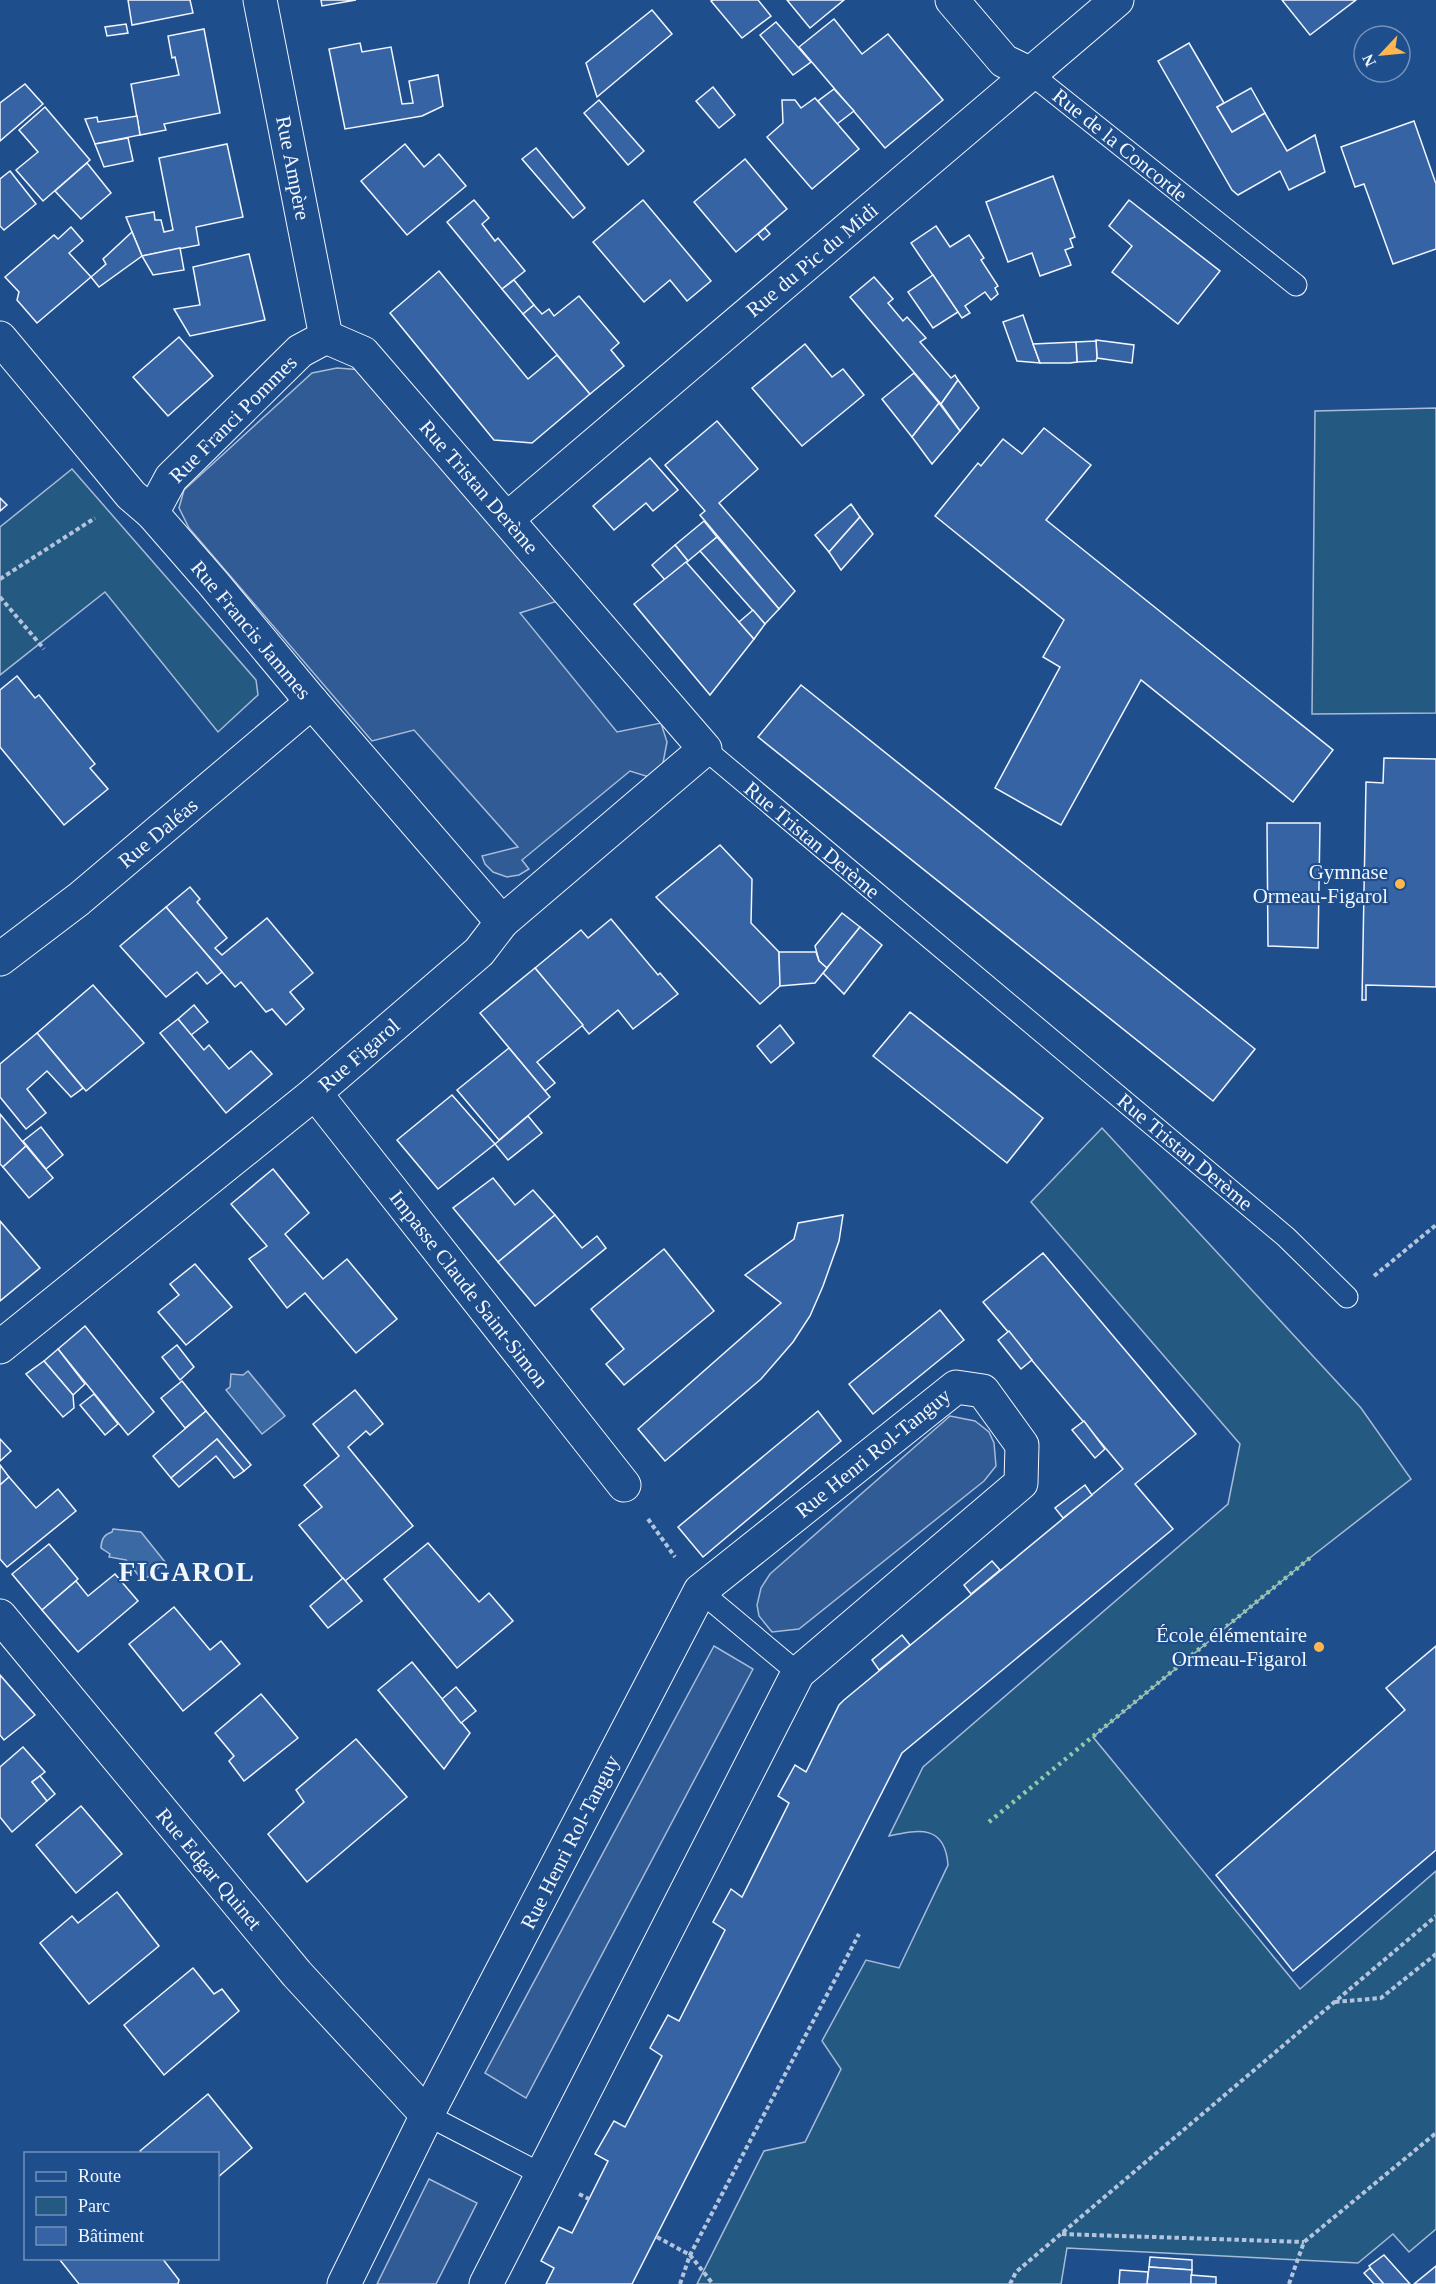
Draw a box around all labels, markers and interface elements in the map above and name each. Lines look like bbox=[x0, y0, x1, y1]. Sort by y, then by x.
north arrow bbox=[1352, 24, 1412, 84]
text: N bbox=[1359, 51, 1379, 69]
street label: Rue de la Concorde bbox=[1048, 83, 1192, 207]
street label: Rue Ampère bbox=[271, 114, 315, 222]
street label: Rue du Pic du Midi bbox=[741, 198, 883, 322]
street label: Rue Franci Pommes bbox=[164, 350, 302, 488]
street label: Rue Tristan Derème bbox=[414, 415, 544, 559]
street label: Rue Francis Jammes bbox=[186, 556, 316, 704]
street label: Rue Tristan Derème bbox=[739, 776, 885, 904]
street label: Rue Daléas bbox=[113, 793, 203, 873]
place label: Gymnase Ormeau-Figarol bbox=[1253, 860, 1388, 908]
marker: Gymnase Ormeau-Figarol bbox=[1393, 877, 1407, 891]
street label: Rue Figarol bbox=[313, 1013, 405, 1097]
street label: Rue Tristan Derème bbox=[1112, 1088, 1258, 1216]
street label: Impasse Claude Saint-Simon bbox=[384, 1186, 554, 1393]
street label: Rue Henri Rol-Tanguy bbox=[791, 1383, 956, 1523]
district label: FIGAROL bbox=[119, 1557, 255, 1587]
place label: École élémentaire Ormeau-Figarol bbox=[1156, 1623, 1307, 1671]
marker: École élémentaire Ormeau-Figarol bbox=[1312, 1640, 1326, 1654]
street label: Rue Henri Rol-Tanguy bbox=[516, 1751, 625, 1933]
street label: Rue Edgar Quinet bbox=[151, 1803, 267, 1935]
legend bbox=[24, 2152, 219, 2260]
text: Route bbox=[78, 2166, 121, 2186]
text: Parc bbox=[78, 2196, 110, 2216]
text: Bâtiment bbox=[78, 2226, 144, 2246]

